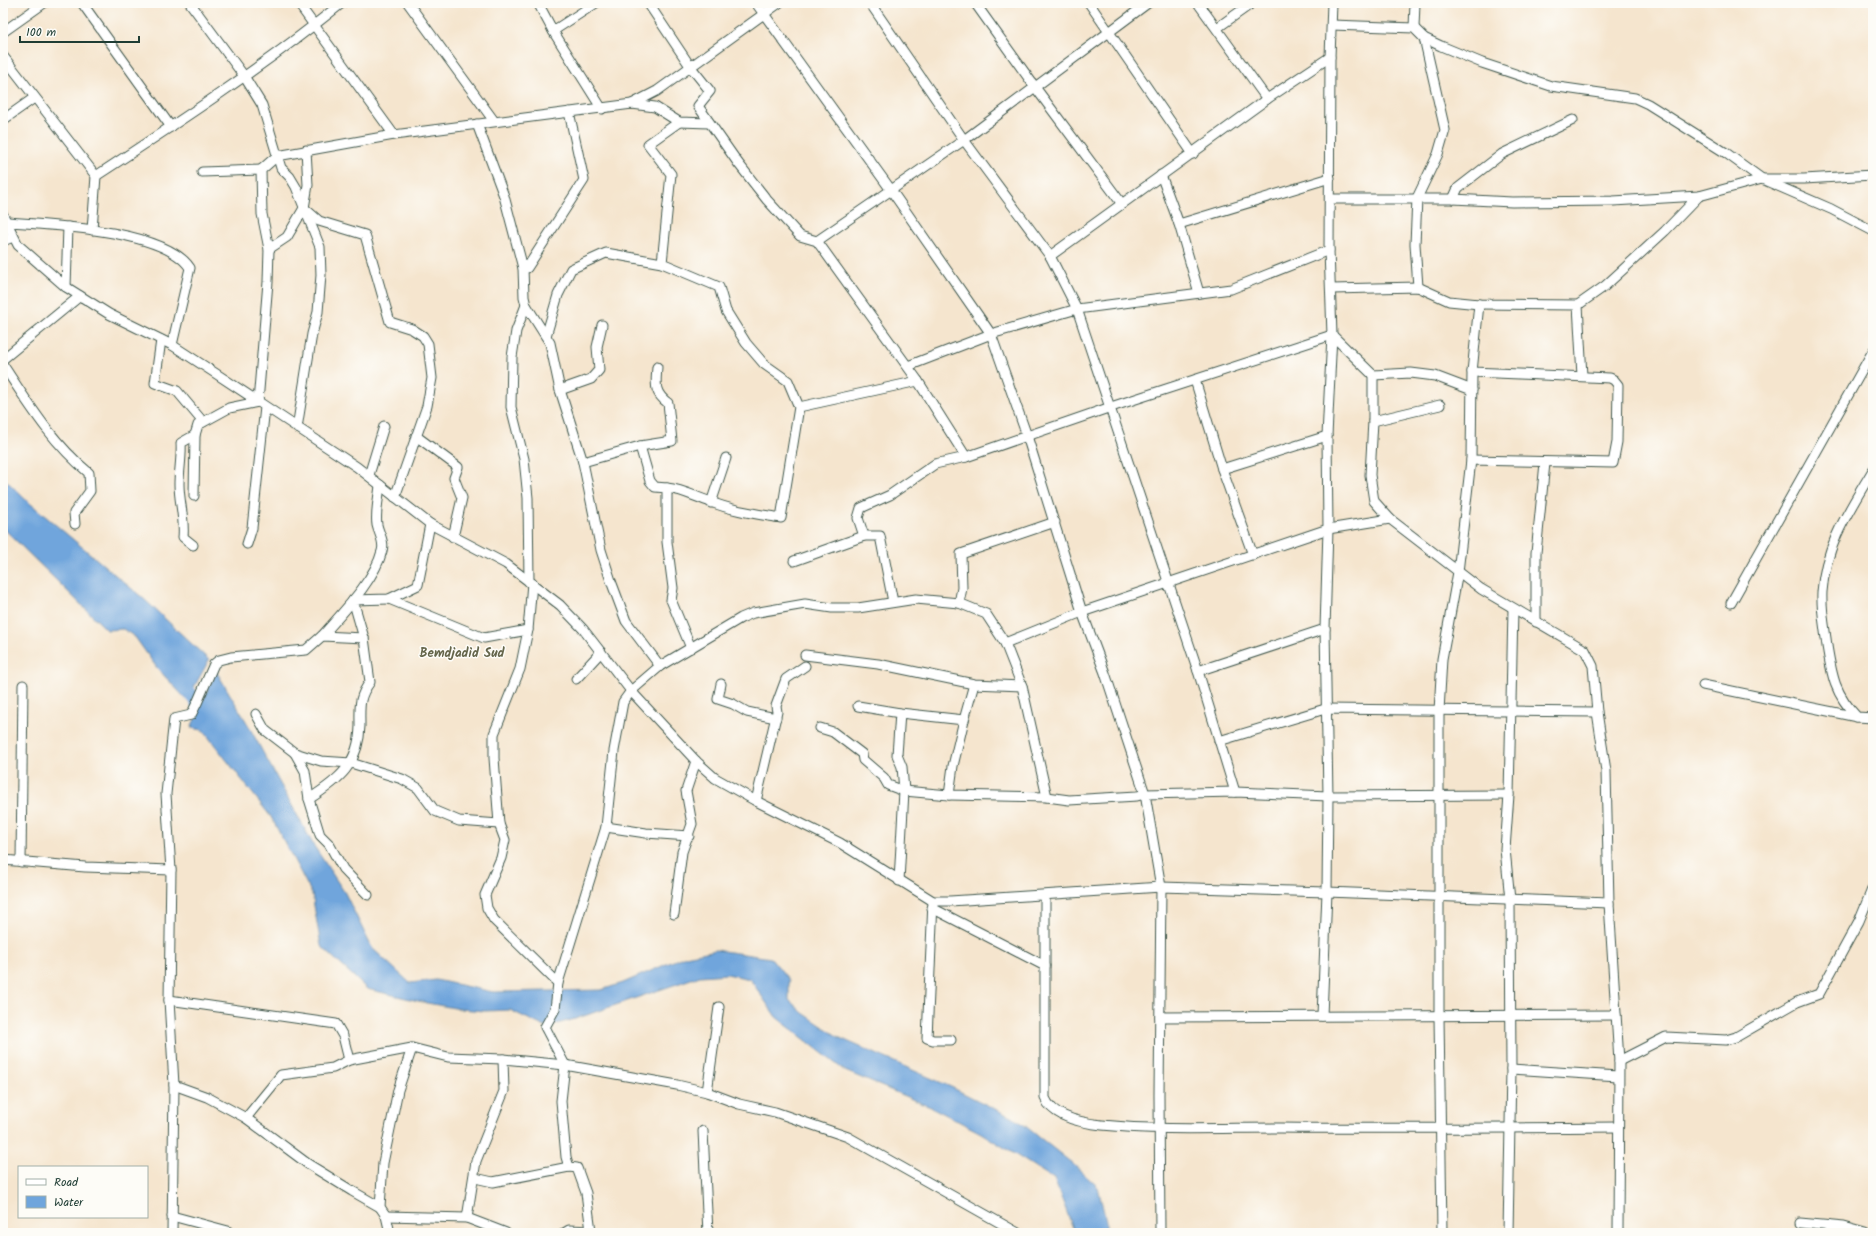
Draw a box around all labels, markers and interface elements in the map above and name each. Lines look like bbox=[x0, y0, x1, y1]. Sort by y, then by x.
scale bar bbox=[20, 18, 139, 44]
text: 100 m bbox=[26, 23, 57, 42]
district label: Bemdjadid Sud bbox=[419, 643, 505, 664]
legend bbox=[18, 1166, 148, 1218]
text: Road bbox=[54, 1173, 79, 1192]
text: Water bbox=[54, 1193, 84, 1212]

